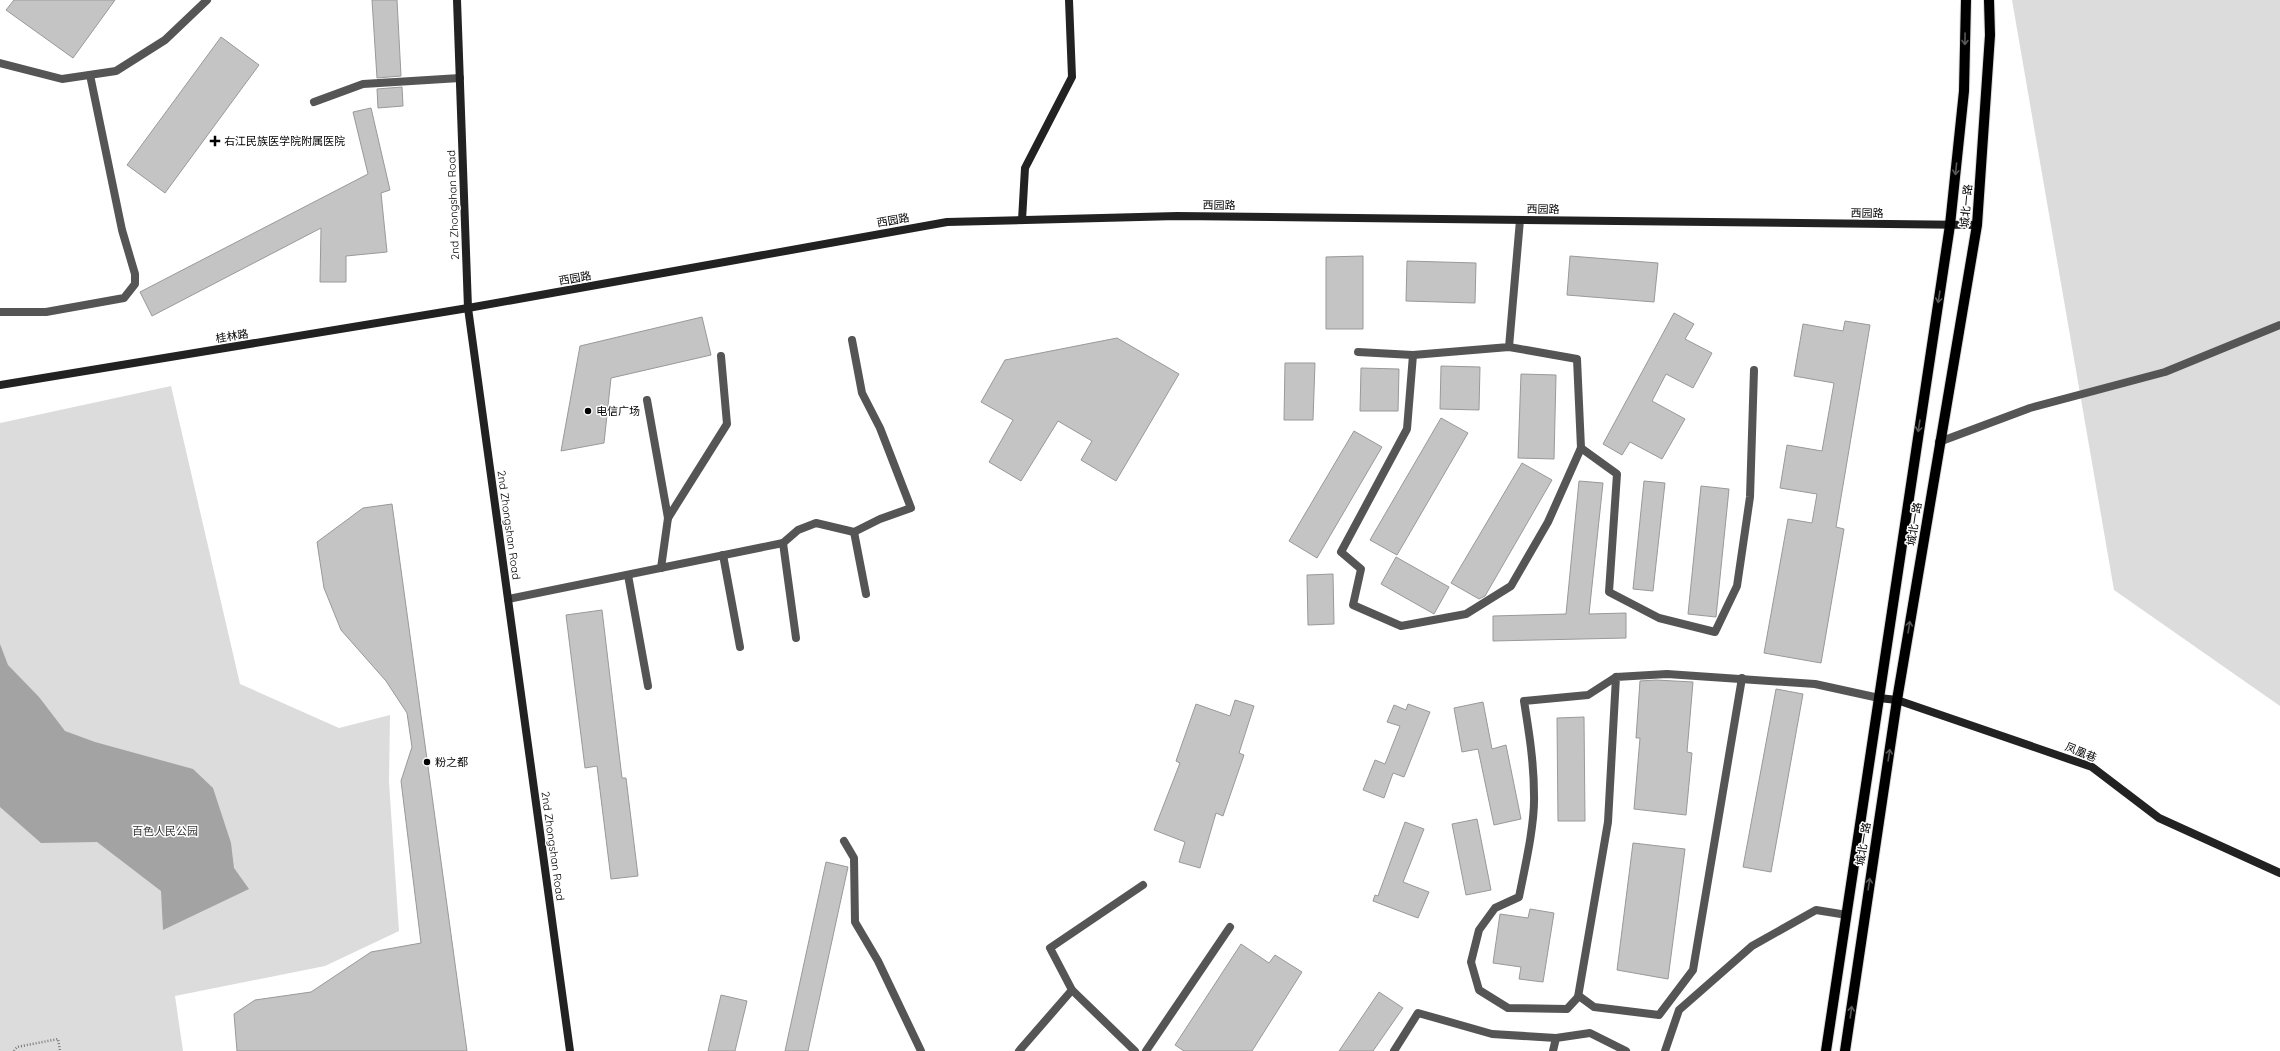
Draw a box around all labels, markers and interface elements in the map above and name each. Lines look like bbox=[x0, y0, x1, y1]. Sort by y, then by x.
one-way arrow bbox=[1961, 32, 1969, 45]
place label: 右江民族医学院附属医院 bbox=[224, 134, 345, 148]
marker: 右江民族医学院附属医院 bbox=[209, 135, 221, 147]
street label: 2nd Zhongshan Road bbox=[444, 150, 462, 260]
one-way arrow bbox=[1952, 162, 1959, 175]
street label: 城北一路 bbox=[1957, 183, 1975, 229]
street label: 西园路 bbox=[1202, 198, 1236, 212]
street label: 西园路 bbox=[1526, 202, 1560, 216]
street label: 西园路 bbox=[1850, 206, 1884, 220]
street label: 西园路 bbox=[876, 210, 910, 230]
street label: 西园路 bbox=[558, 268, 592, 288]
one-way arrow bbox=[1935, 291, 1943, 304]
street label: 桂林路 bbox=[215, 327, 249, 345]
place label: 电信广场 bbox=[596, 404, 640, 418]
marker: 电信广场 bbox=[583, 406, 593, 416]
one-way arrow bbox=[1915, 419, 1923, 432]
street label: 2nd Zhongshan Road bbox=[494, 470, 524, 580]
street label: 城北一路 bbox=[1904, 501, 1924, 547]
one-way arrow bbox=[1905, 621, 1913, 634]
street label: 凤凰巷 bbox=[2063, 739, 2099, 765]
one-way arrow bbox=[1885, 749, 1893, 762]
place label: 粉之都 bbox=[435, 755, 468, 769]
marker: 粉之都 bbox=[422, 757, 432, 767]
street label: 2nd Zhongshan Road bbox=[538, 791, 568, 901]
street label: 城北一路 bbox=[1853, 821, 1873, 867]
park label: 百色人民公园 bbox=[132, 824, 198, 838]
one-way arrow bbox=[1865, 878, 1873, 891]
one-way arrow bbox=[1847, 1006, 1855, 1019]

